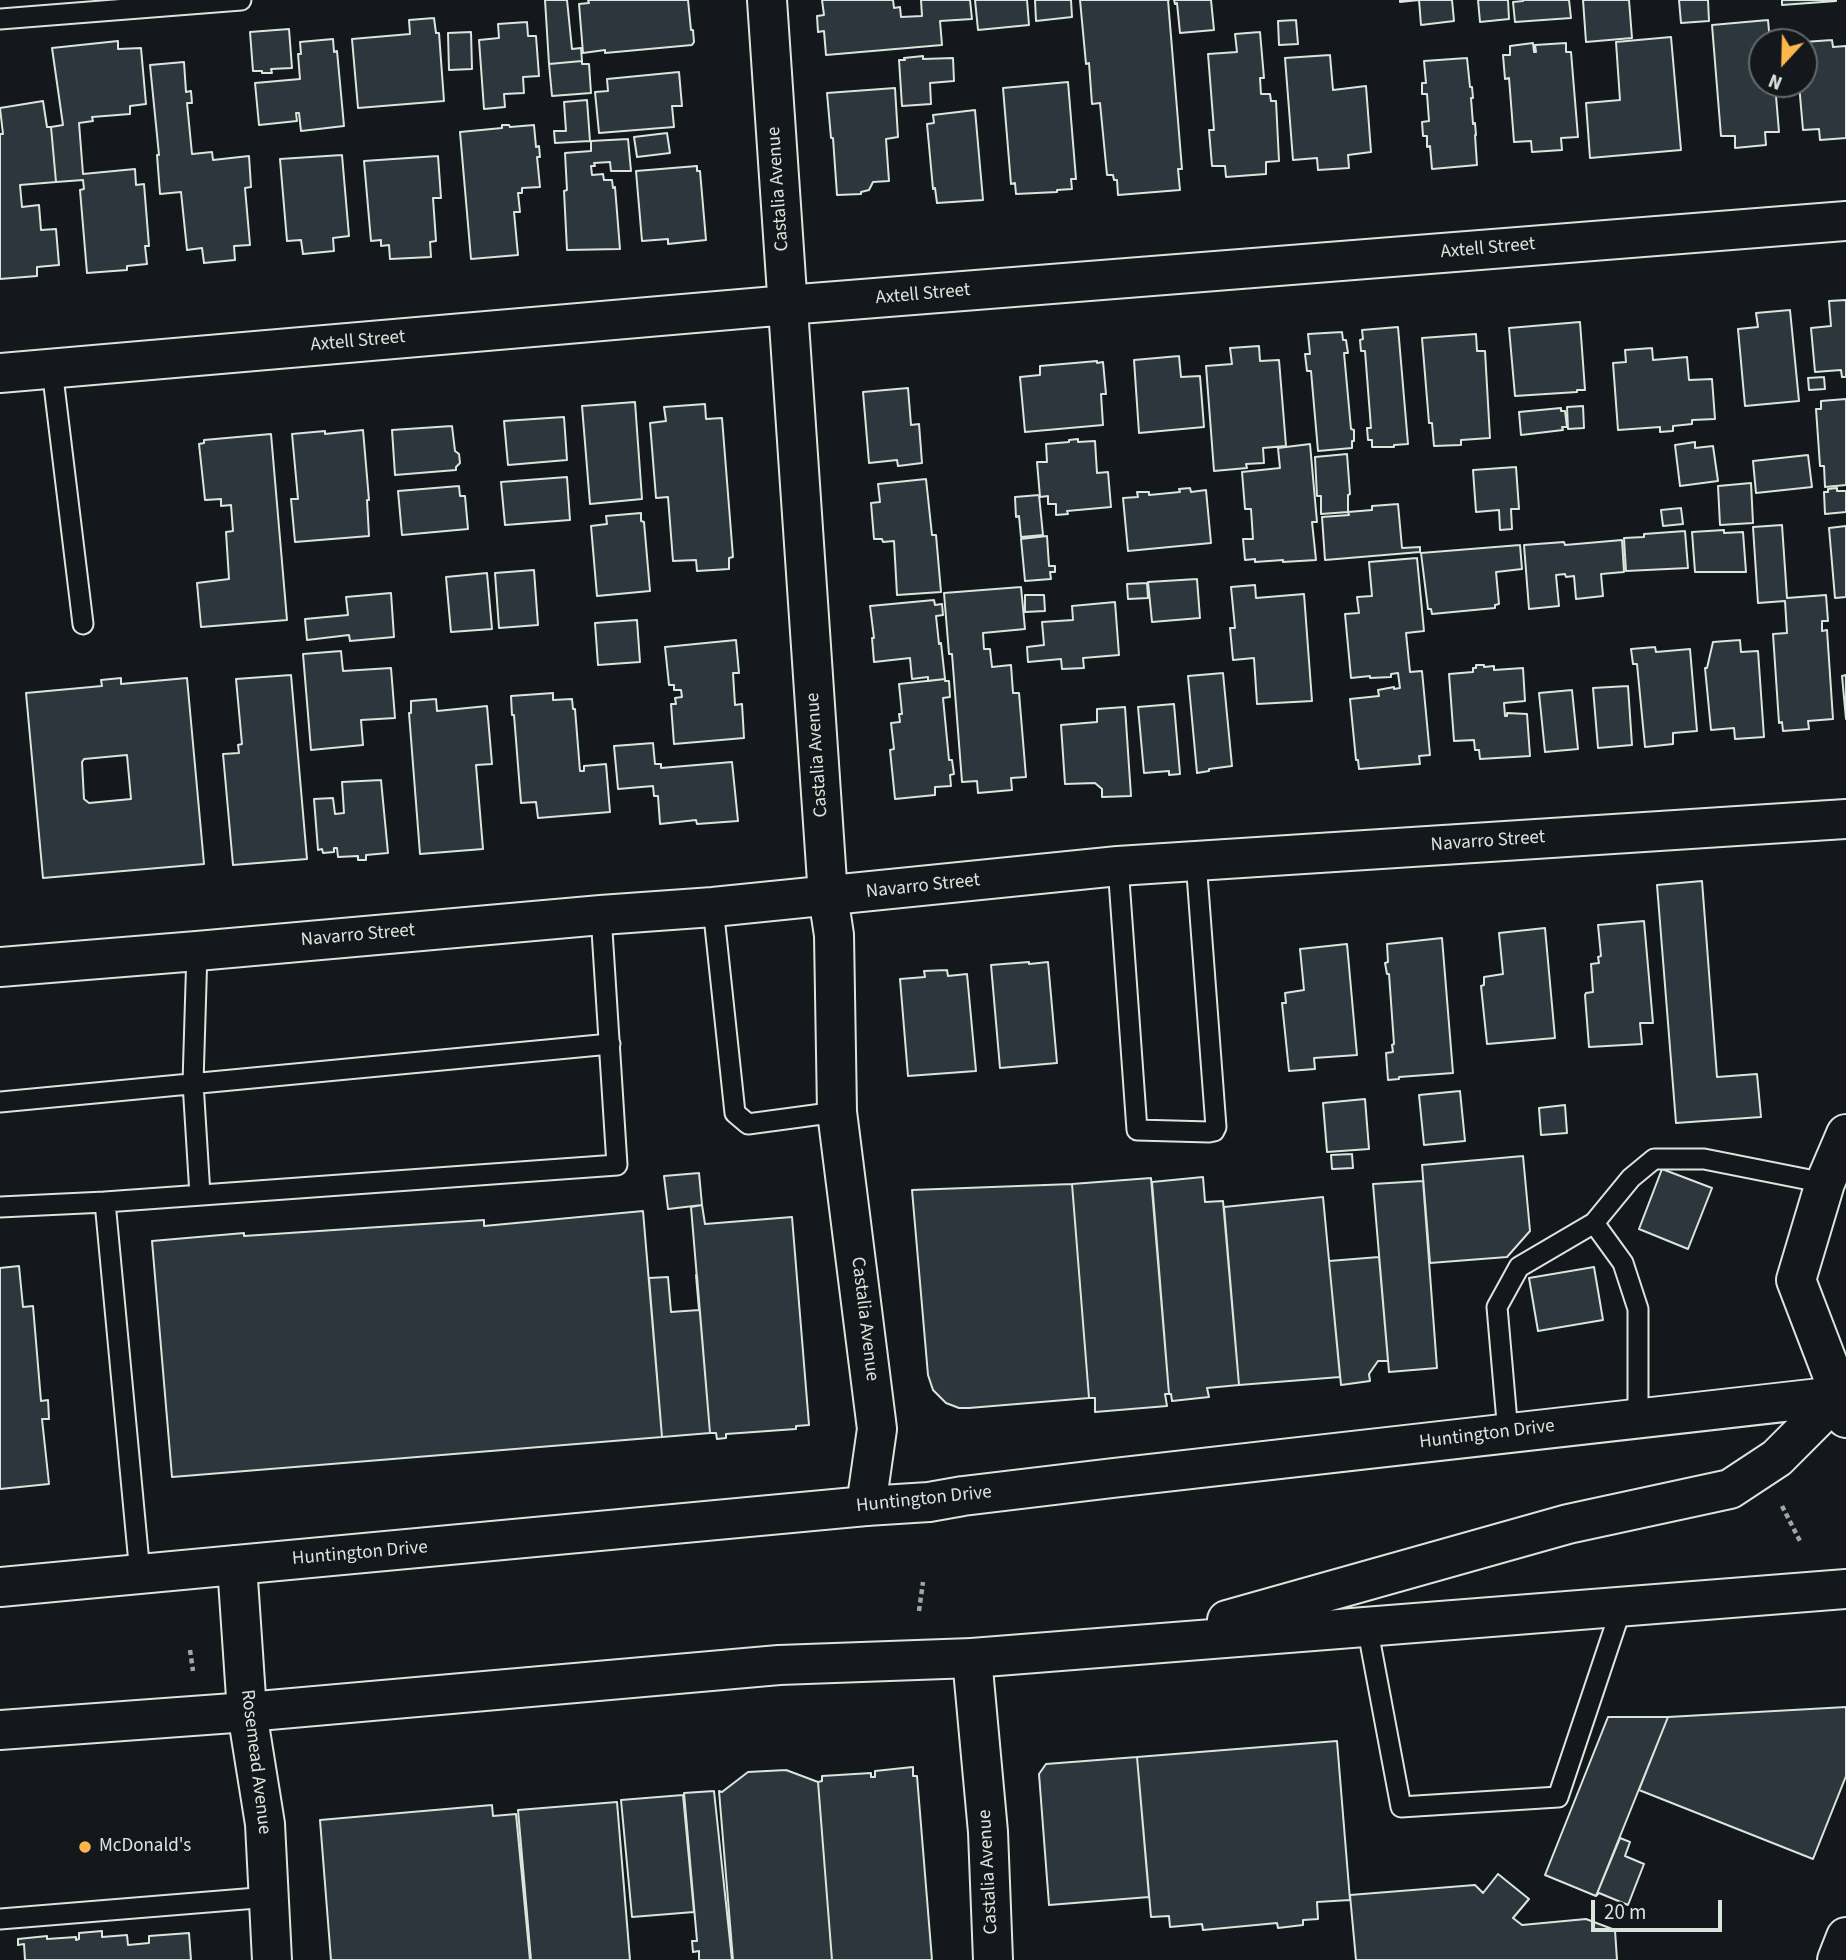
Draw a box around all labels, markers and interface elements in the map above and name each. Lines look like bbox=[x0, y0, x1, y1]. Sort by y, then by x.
north arrow bbox=[1748, 28, 1818, 98]
text: N bbox=[1765, 66, 1787, 96]
street label: Castalia Avenue bbox=[763, 126, 795, 252]
street label: Axtell Street bbox=[1440, 234, 1536, 264]
street label: Axtell Street bbox=[875, 280, 971, 310]
street label: Axtell Street bbox=[310, 327, 406, 357]
street label: Castalia Avenue bbox=[802, 692, 834, 818]
street label: Navarro Street bbox=[1430, 827, 1546, 857]
street label: Navarro Street bbox=[865, 870, 981, 904]
street label: Navarro Street bbox=[300, 920, 416, 952]
street label: Castalia Avenue bbox=[845, 1256, 883, 1382]
street label: Huntington Drive bbox=[1418, 1415, 1556, 1455]
street label: Huntington Drive bbox=[855, 1482, 993, 1518]
street label: Huntington Drive bbox=[291, 1537, 429, 1571]
street label: Rosemead Avenue bbox=[235, 1688, 275, 1836]
street label: Castalia Avenue bbox=[974, 1809, 1004, 1935]
place label: McDonald's bbox=[99, 1836, 191, 1858]
marker: McDonald's bbox=[77, 1839, 93, 1855]
scale bar bbox=[1594, 1886, 1725, 1930]
text: 20 m bbox=[1604, 1897, 1646, 1927]

